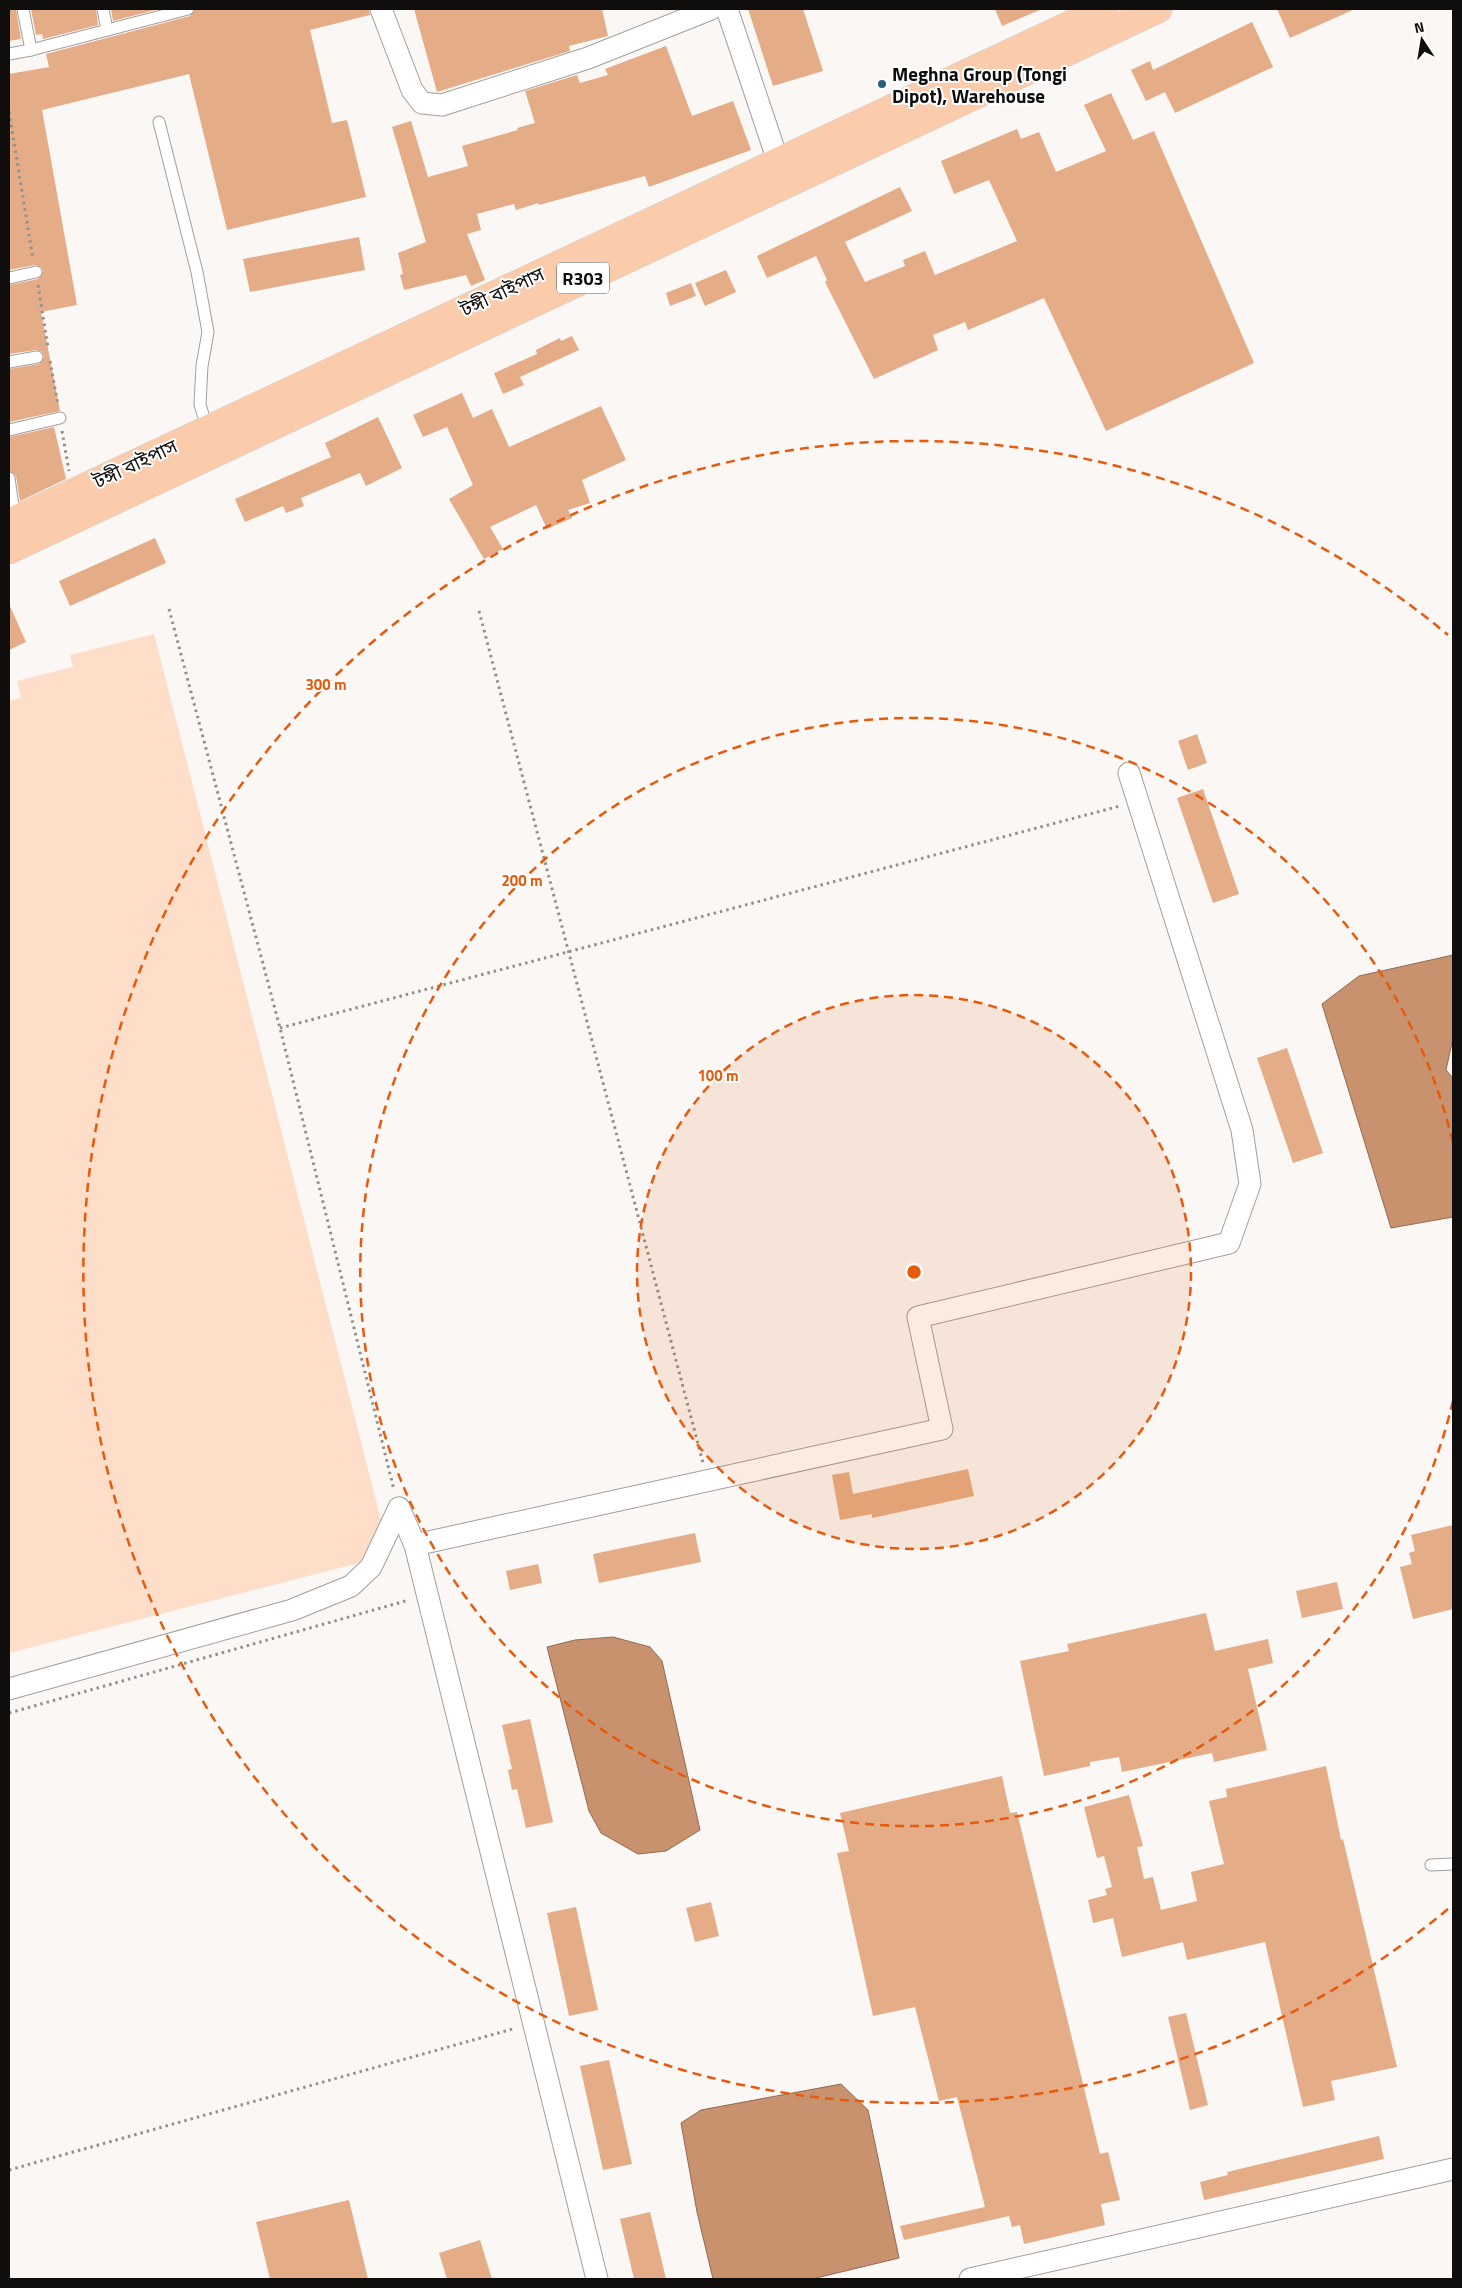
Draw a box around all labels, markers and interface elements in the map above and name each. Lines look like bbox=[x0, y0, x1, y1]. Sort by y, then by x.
north arrow bbox=[1397, 15, 1447, 65]
text: N bbox=[1412, 16, 1426, 38]
place label: Meghna Group (Tongi Dipot), Warehouse bbox=[892, 59, 1067, 110]
marker: Meghna Group (Tongi Dipot), Warehouse bbox=[876, 78, 888, 90]
street label: টঙ্গী বাইপাস bbox=[454, 258, 550, 324]
road number: R303 bbox=[557, 262, 609, 294]
street label: টঙ্গী বাইপাস bbox=[87, 430, 183, 496]
text: 300 m bbox=[305, 673, 347, 696]
text: 200 m bbox=[501, 869, 543, 892]
text: 100 m bbox=[697, 1064, 739, 1087]
centre of rings bbox=[905, 1263, 923, 1281]

